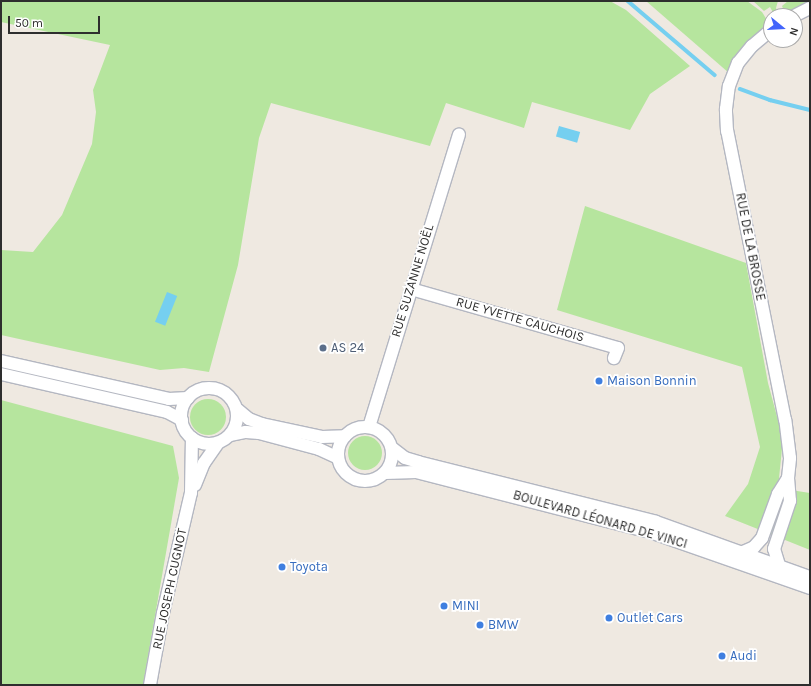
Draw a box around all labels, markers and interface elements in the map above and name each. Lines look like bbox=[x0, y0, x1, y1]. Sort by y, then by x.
scale bar bbox=[10, 8, 102, 34]
north arrow bbox=[763, 8, 803, 48]
text: 50 m bbox=[15, 16, 43, 30]
text: N bbox=[787, 26, 801, 37]
street label: RUE DE LA BROSSE bbox=[732, 192, 768, 302]
street label: RUE SUZANNE NOËL bbox=[388, 223, 438, 339]
street label: RUE YVETTE CAUCHOIS bbox=[454, 294, 586, 346]
place label: AS 24 bbox=[331, 340, 364, 356]
marker: AS 24 bbox=[318, 343, 328, 353]
place label: Maison Bonnin bbox=[607, 373, 697, 389]
marker: Maison Bonnin bbox=[594, 376, 604, 386]
street label: BOULEVARD LÉONARD DE VINCI bbox=[511, 488, 689, 552]
street label: RUE JOSEPH CUGNOT bbox=[150, 527, 190, 651]
place label: Toyota bbox=[290, 559, 328, 575]
marker: Toyota bbox=[277, 562, 287, 572]
place label: MINI bbox=[452, 598, 479, 614]
marker: MINI bbox=[439, 601, 449, 611]
place label: Outlet Cars bbox=[617, 610, 683, 626]
marker: Outlet Cars bbox=[604, 613, 614, 623]
place label: BMW bbox=[488, 617, 519, 633]
marker: BMW bbox=[475, 620, 485, 630]
place label: Audi bbox=[730, 648, 757, 664]
marker: Audi bbox=[717, 651, 727, 661]

